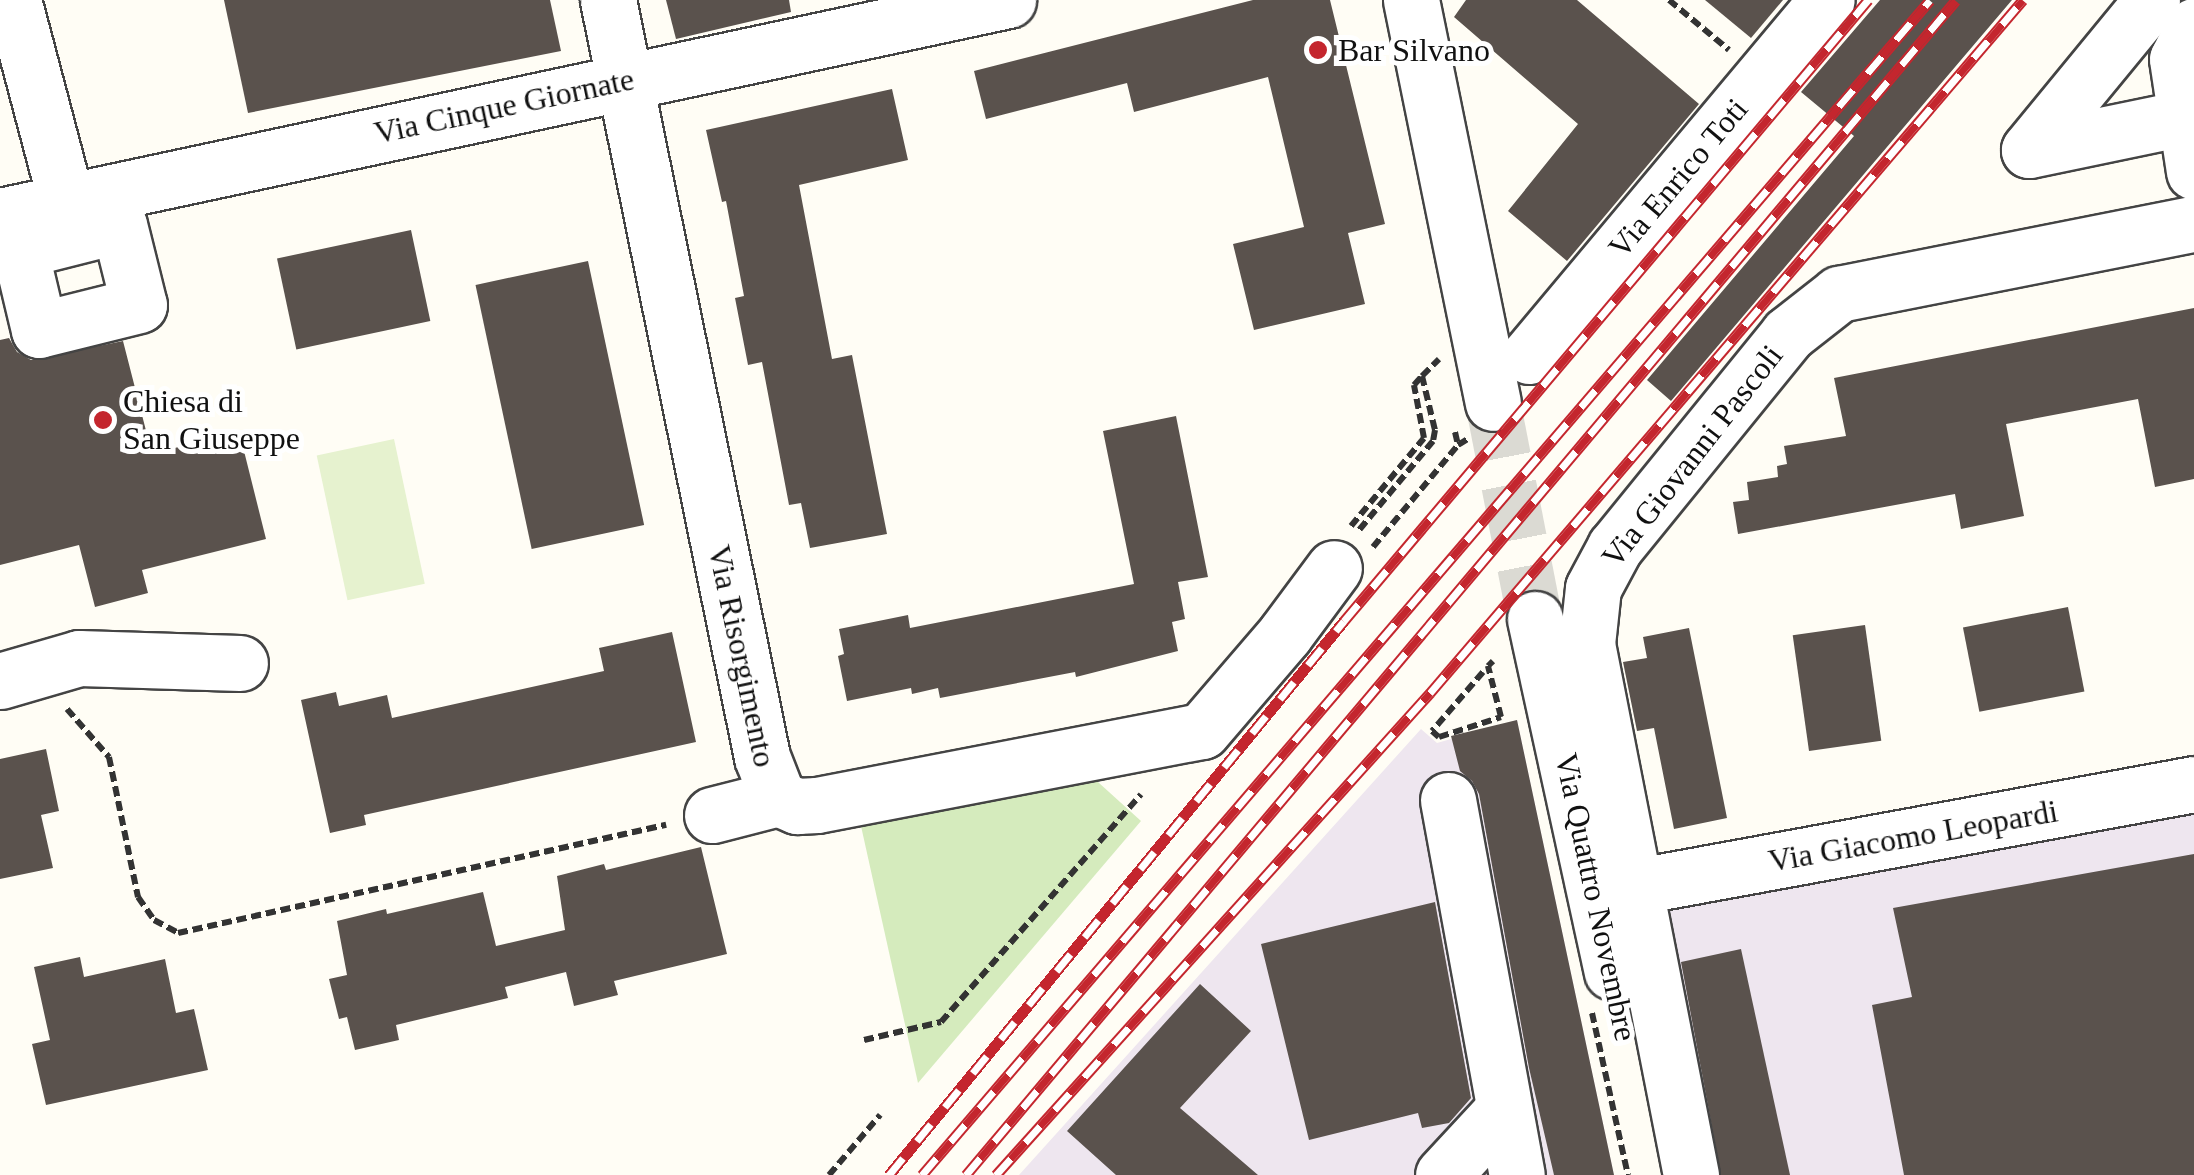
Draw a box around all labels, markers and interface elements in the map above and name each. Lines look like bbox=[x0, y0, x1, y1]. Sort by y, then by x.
place label: Bar Silvano bbox=[1338, 31, 1490, 69]
marker: Bar Silvano bbox=[1307, 39, 1329, 61]
street label: Via Cinque Giornate bbox=[371, 60, 637, 152]
street label: Via Enrico Toti bbox=[1600, 90, 1756, 266]
street label: Via Giovanni Pascoli bbox=[1593, 337, 1791, 575]
place label: Chiesa di San Giuseppe bbox=[123, 383, 300, 458]
marker: Chiesa di San Giuseppe bbox=[92, 409, 114, 431]
street label: Via Risorgimento bbox=[700, 542, 784, 770]
street label: Via Quattro Novembre bbox=[1547, 750, 1645, 1044]
street label: Via Giacomo Leopardi bbox=[1765, 792, 2061, 880]

